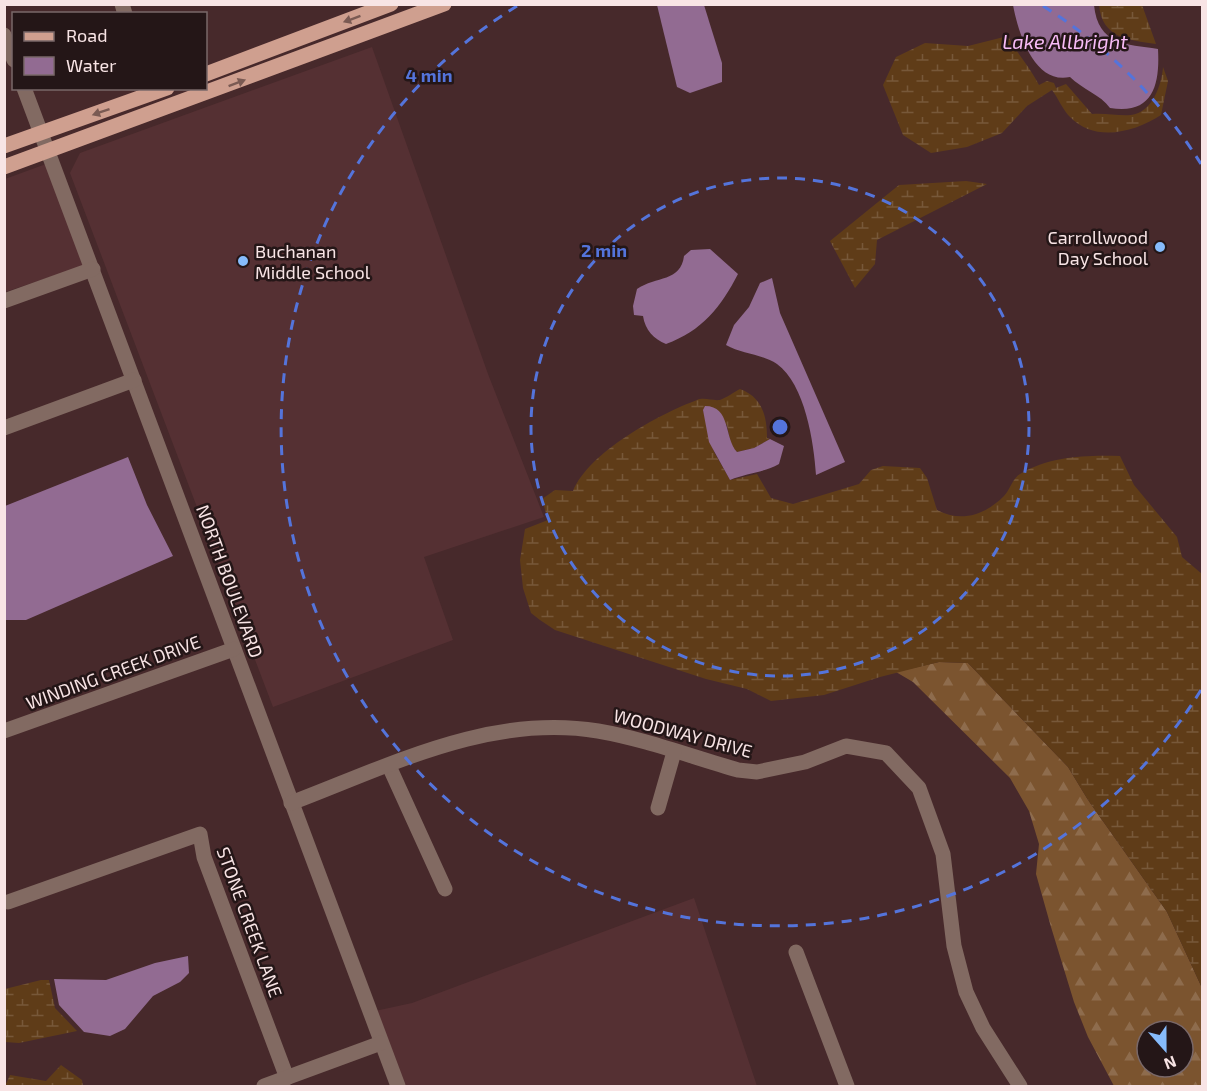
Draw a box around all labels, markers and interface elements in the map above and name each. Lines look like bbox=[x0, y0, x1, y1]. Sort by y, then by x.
legend bbox=[12, 12, 207, 90]
one-way arrow bbox=[343, 15, 361, 24]
text: Road bbox=[66, 24, 107, 46]
water label: Lake Allbright bbox=[1002, 29, 1128, 53]
text: Water bbox=[66, 54, 116, 76]
text: 4 min bbox=[406, 64, 453, 86]
one-way arrow bbox=[229, 77, 247, 87]
one-way arrow bbox=[92, 107, 110, 117]
place label: Carrollwood Day School bbox=[1047, 226, 1149, 269]
text: 2 min bbox=[581, 239, 627, 261]
place label: Buchanan Middle School bbox=[255, 240, 371, 283]
marker: Carrollwood Day School bbox=[1153, 240, 1167, 254]
marker: Buchanan Middle School bbox=[236, 254, 250, 268]
centre of rings bbox=[770, 417, 790, 437]
street label: NORTH BOULEVARD bbox=[192, 501, 268, 661]
street label: WINDING CREEK DRIVE bbox=[23, 630, 203, 714]
street label: WOODWAY DRIVE bbox=[611, 704, 755, 762]
street label: STONE CREEK LANE bbox=[213, 844, 287, 1000]
north arrow bbox=[1135, 1019, 1195, 1079]
text: N bbox=[1162, 1053, 1179, 1074]

